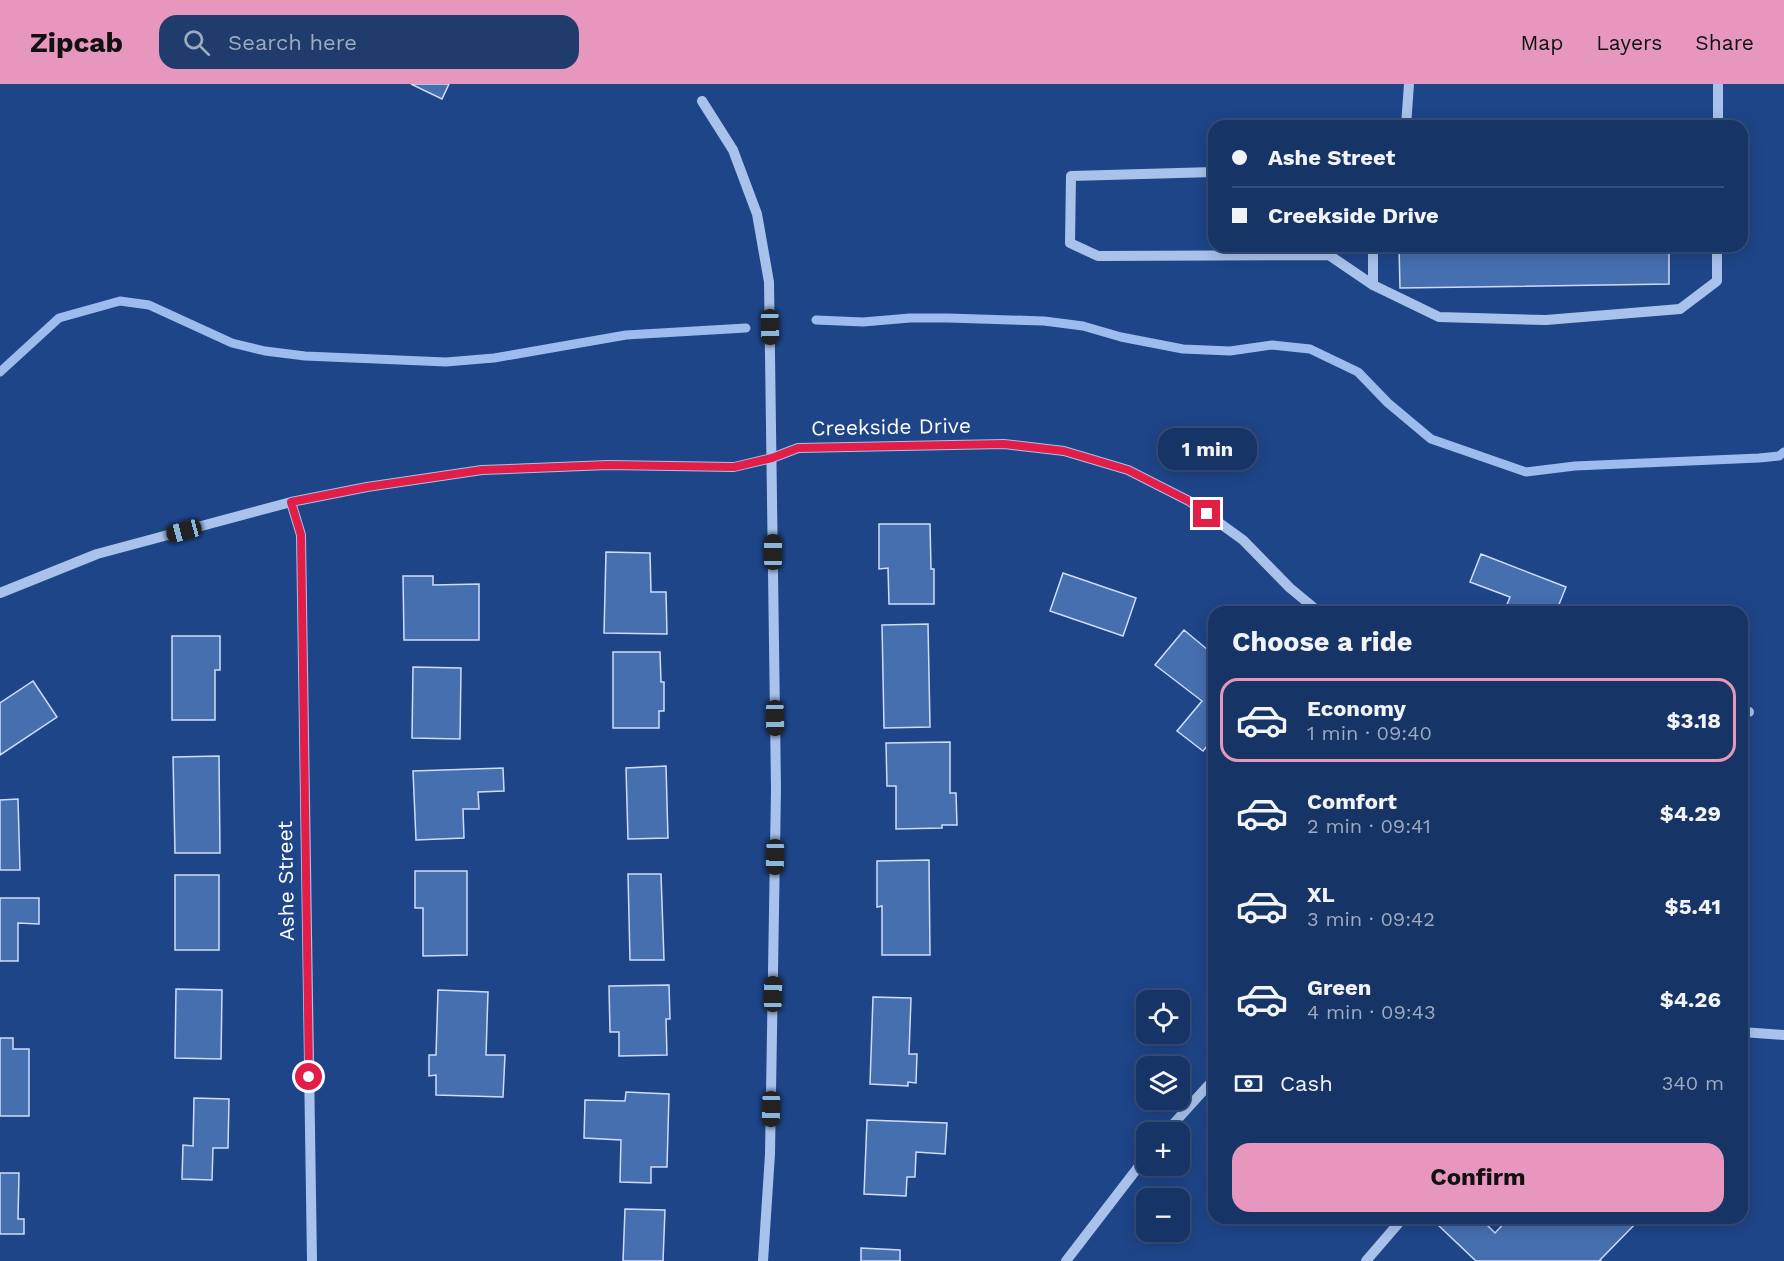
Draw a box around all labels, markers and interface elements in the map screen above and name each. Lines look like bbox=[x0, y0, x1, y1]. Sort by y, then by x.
search box bbox=[159, 15, 579, 69]
text: Zipcab bbox=[30, 26, 123, 59]
icon: search bbox=[180, 26, 213, 59]
text: Search here bbox=[228, 30, 357, 55]
text: Map bbox=[1520, 30, 1563, 55]
text: Layers bbox=[1596, 30, 1662, 55]
text: Share bbox=[1695, 30, 1754, 55]
text: Ashe Street bbox=[1268, 145, 1395, 170]
text: Creekside Drive bbox=[1268, 203, 1439, 228]
car bbox=[761, 309, 779, 345]
street label: Creekside Drive bbox=[811, 413, 971, 440]
callout: 1 min bbox=[1158, 427, 1256, 469]
text: 1 min bbox=[1182, 437, 1233, 461]
route end bbox=[1193, 500, 1220, 527]
car bbox=[164, 518, 204, 544]
car bbox=[764, 534, 782, 570]
text: Choose a ride bbox=[1232, 626, 1412, 658]
icon: car bbox=[1235, 693, 1289, 747]
text: Economy bbox=[1307, 696, 1406, 721]
car bbox=[766, 700, 784, 736]
text: $3.18 bbox=[1666, 708, 1721, 733]
text: 1 min · 09:40 bbox=[1307, 721, 1432, 745]
icon: car bbox=[1235, 786, 1289, 840]
text: Comfort bbox=[1307, 789, 1397, 814]
text: $4.29 bbox=[1660, 801, 1721, 826]
text: 2 min · 09:41 bbox=[1307, 814, 1431, 838]
street label: Ashe Street bbox=[272, 820, 299, 941]
car bbox=[766, 839, 784, 875]
icon: car bbox=[1235, 879, 1289, 933]
text: XL bbox=[1307, 882, 1335, 907]
text: $5.41 bbox=[1665, 894, 1721, 919]
text: 3 min · 09:42 bbox=[1307, 907, 1435, 931]
icon: car bbox=[1235, 972, 1289, 1026]
text: Green bbox=[1307, 975, 1371, 1000]
car bbox=[764, 976, 782, 1012]
text: $4.26 bbox=[1660, 987, 1721, 1012]
map controls bbox=[1136, 990, 1190, 1242]
button: locate bbox=[1136, 990, 1190, 1044]
text: 4 min · 09:43 bbox=[1307, 1000, 1436, 1024]
button: layers bbox=[1136, 1056, 1190, 1110]
route start bbox=[295, 1063, 322, 1090]
icon: cash bbox=[1232, 1067, 1265, 1100]
text: Cash bbox=[1280, 1071, 1333, 1096]
text: 340 m bbox=[1662, 1071, 1724, 1095]
car bbox=[762, 1091, 780, 1127]
button: + bbox=[1136, 1122, 1190, 1176]
button: Confirm bbox=[1232, 1143, 1724, 1212]
button: − bbox=[1136, 1188, 1190, 1242]

